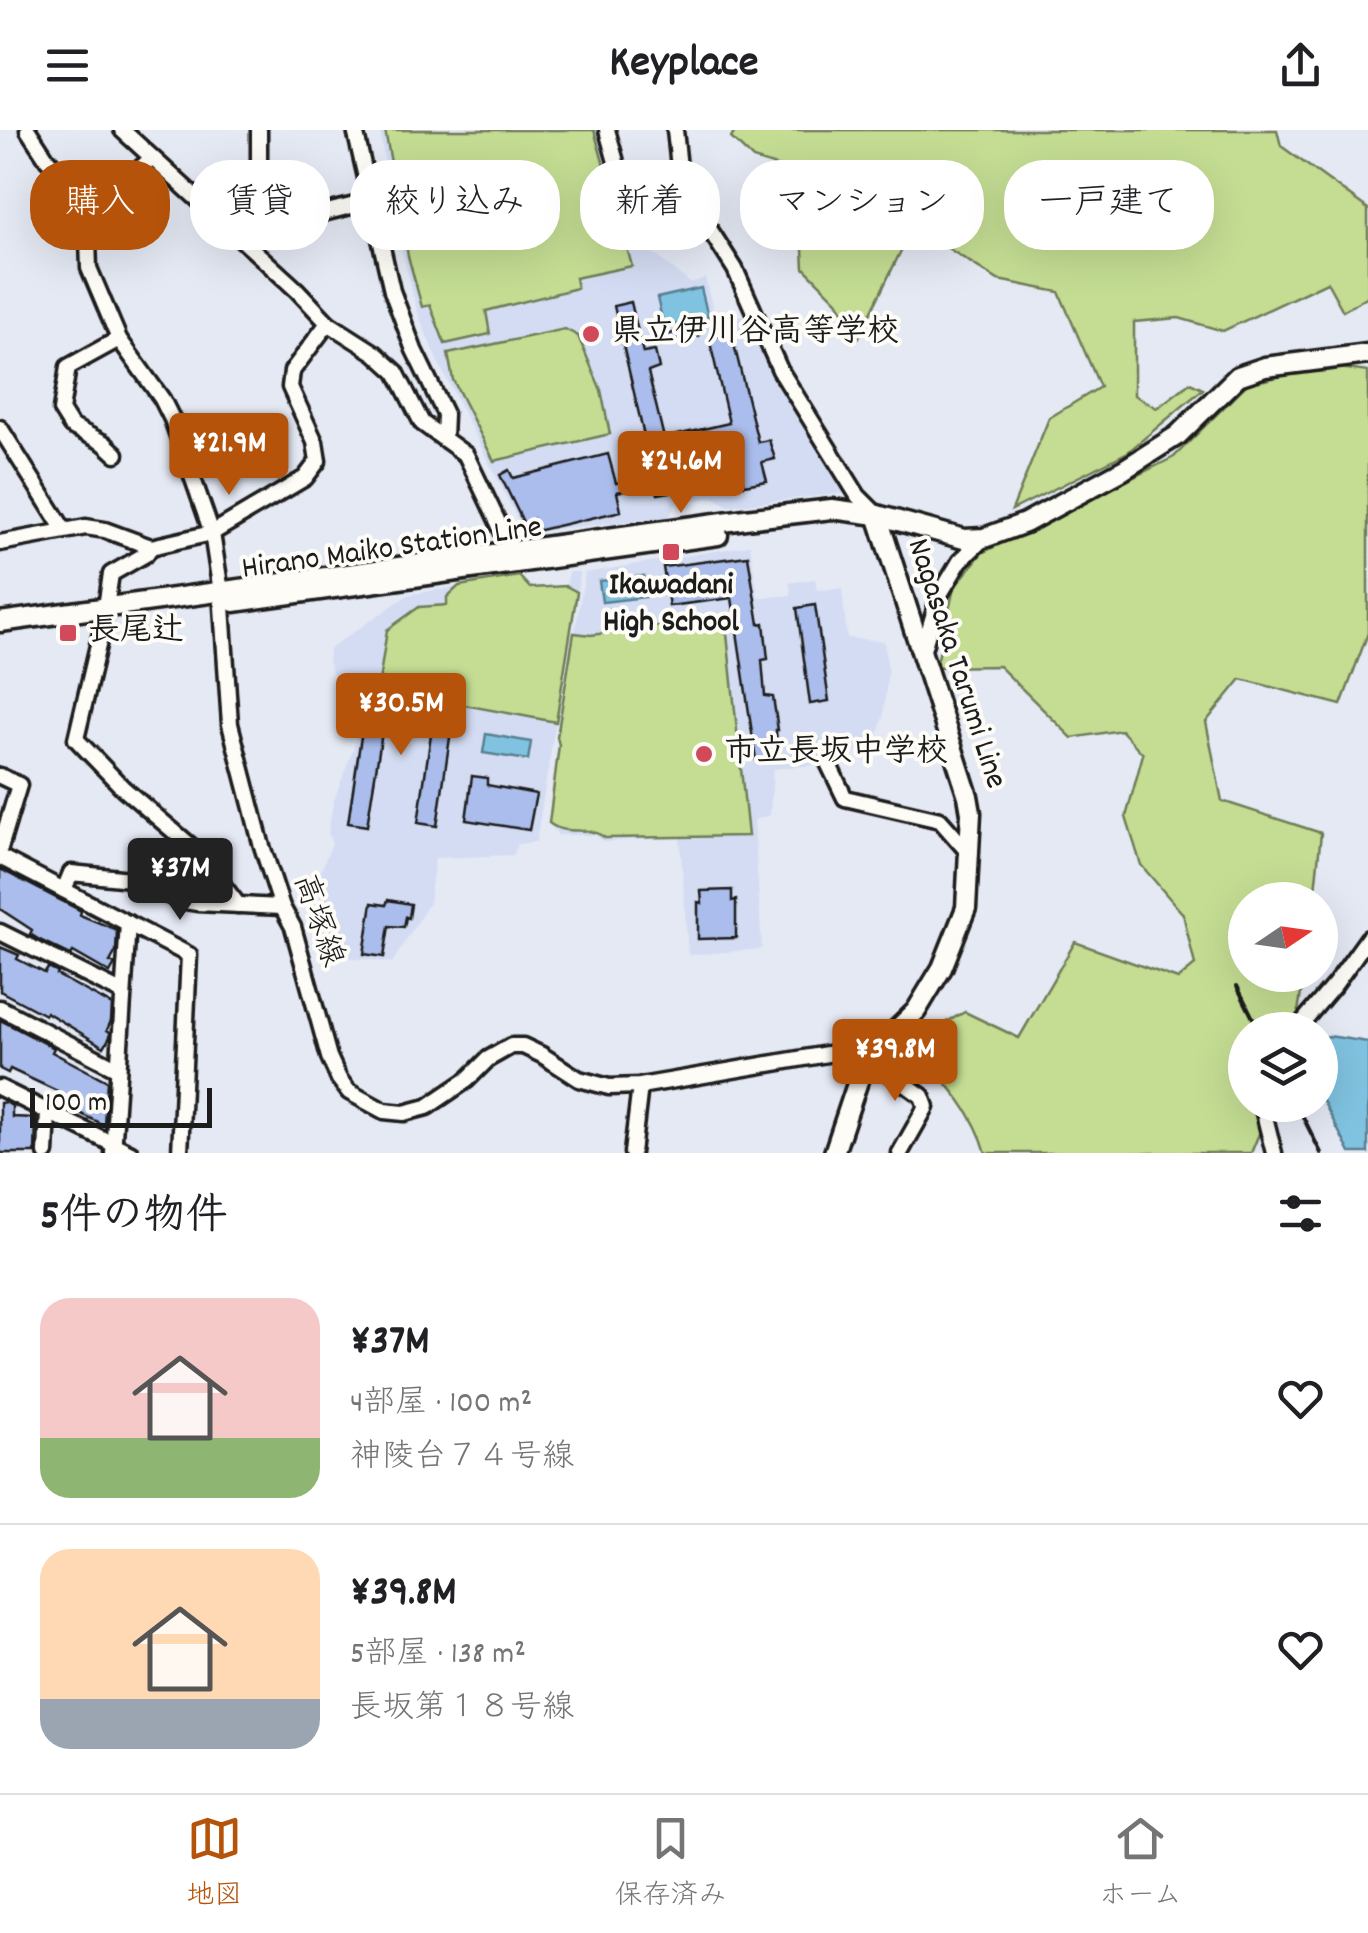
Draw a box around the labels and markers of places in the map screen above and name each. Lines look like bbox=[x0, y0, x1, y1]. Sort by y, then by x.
place label: 県立伊川谷高等学校 bbox=[611, 311, 899, 357]
marker: 県立伊川谷高等学校 bbox=[580, 323, 602, 345]
pin: ¥21.9M bbox=[148, 413, 310, 498]
pin: ¥24.6M bbox=[600, 431, 762, 516]
marker: Ikawadani High School bbox=[660, 541, 682, 563]
place label: Ikawadani High School bbox=[603, 564, 739, 647]
place label: 長尾辻 bbox=[88, 610, 184, 656]
marker: 長尾辻 bbox=[57, 622, 79, 644]
pin: ¥30.5M bbox=[320, 673, 482, 758]
place label: 市立長坂中学校 bbox=[724, 731, 948, 777]
marker: 市立長坂中学校 bbox=[693, 743, 715, 765]
pin: ¥37M bbox=[121, 838, 239, 923]
pin: ¥39.8M bbox=[814, 1019, 976, 1104]

